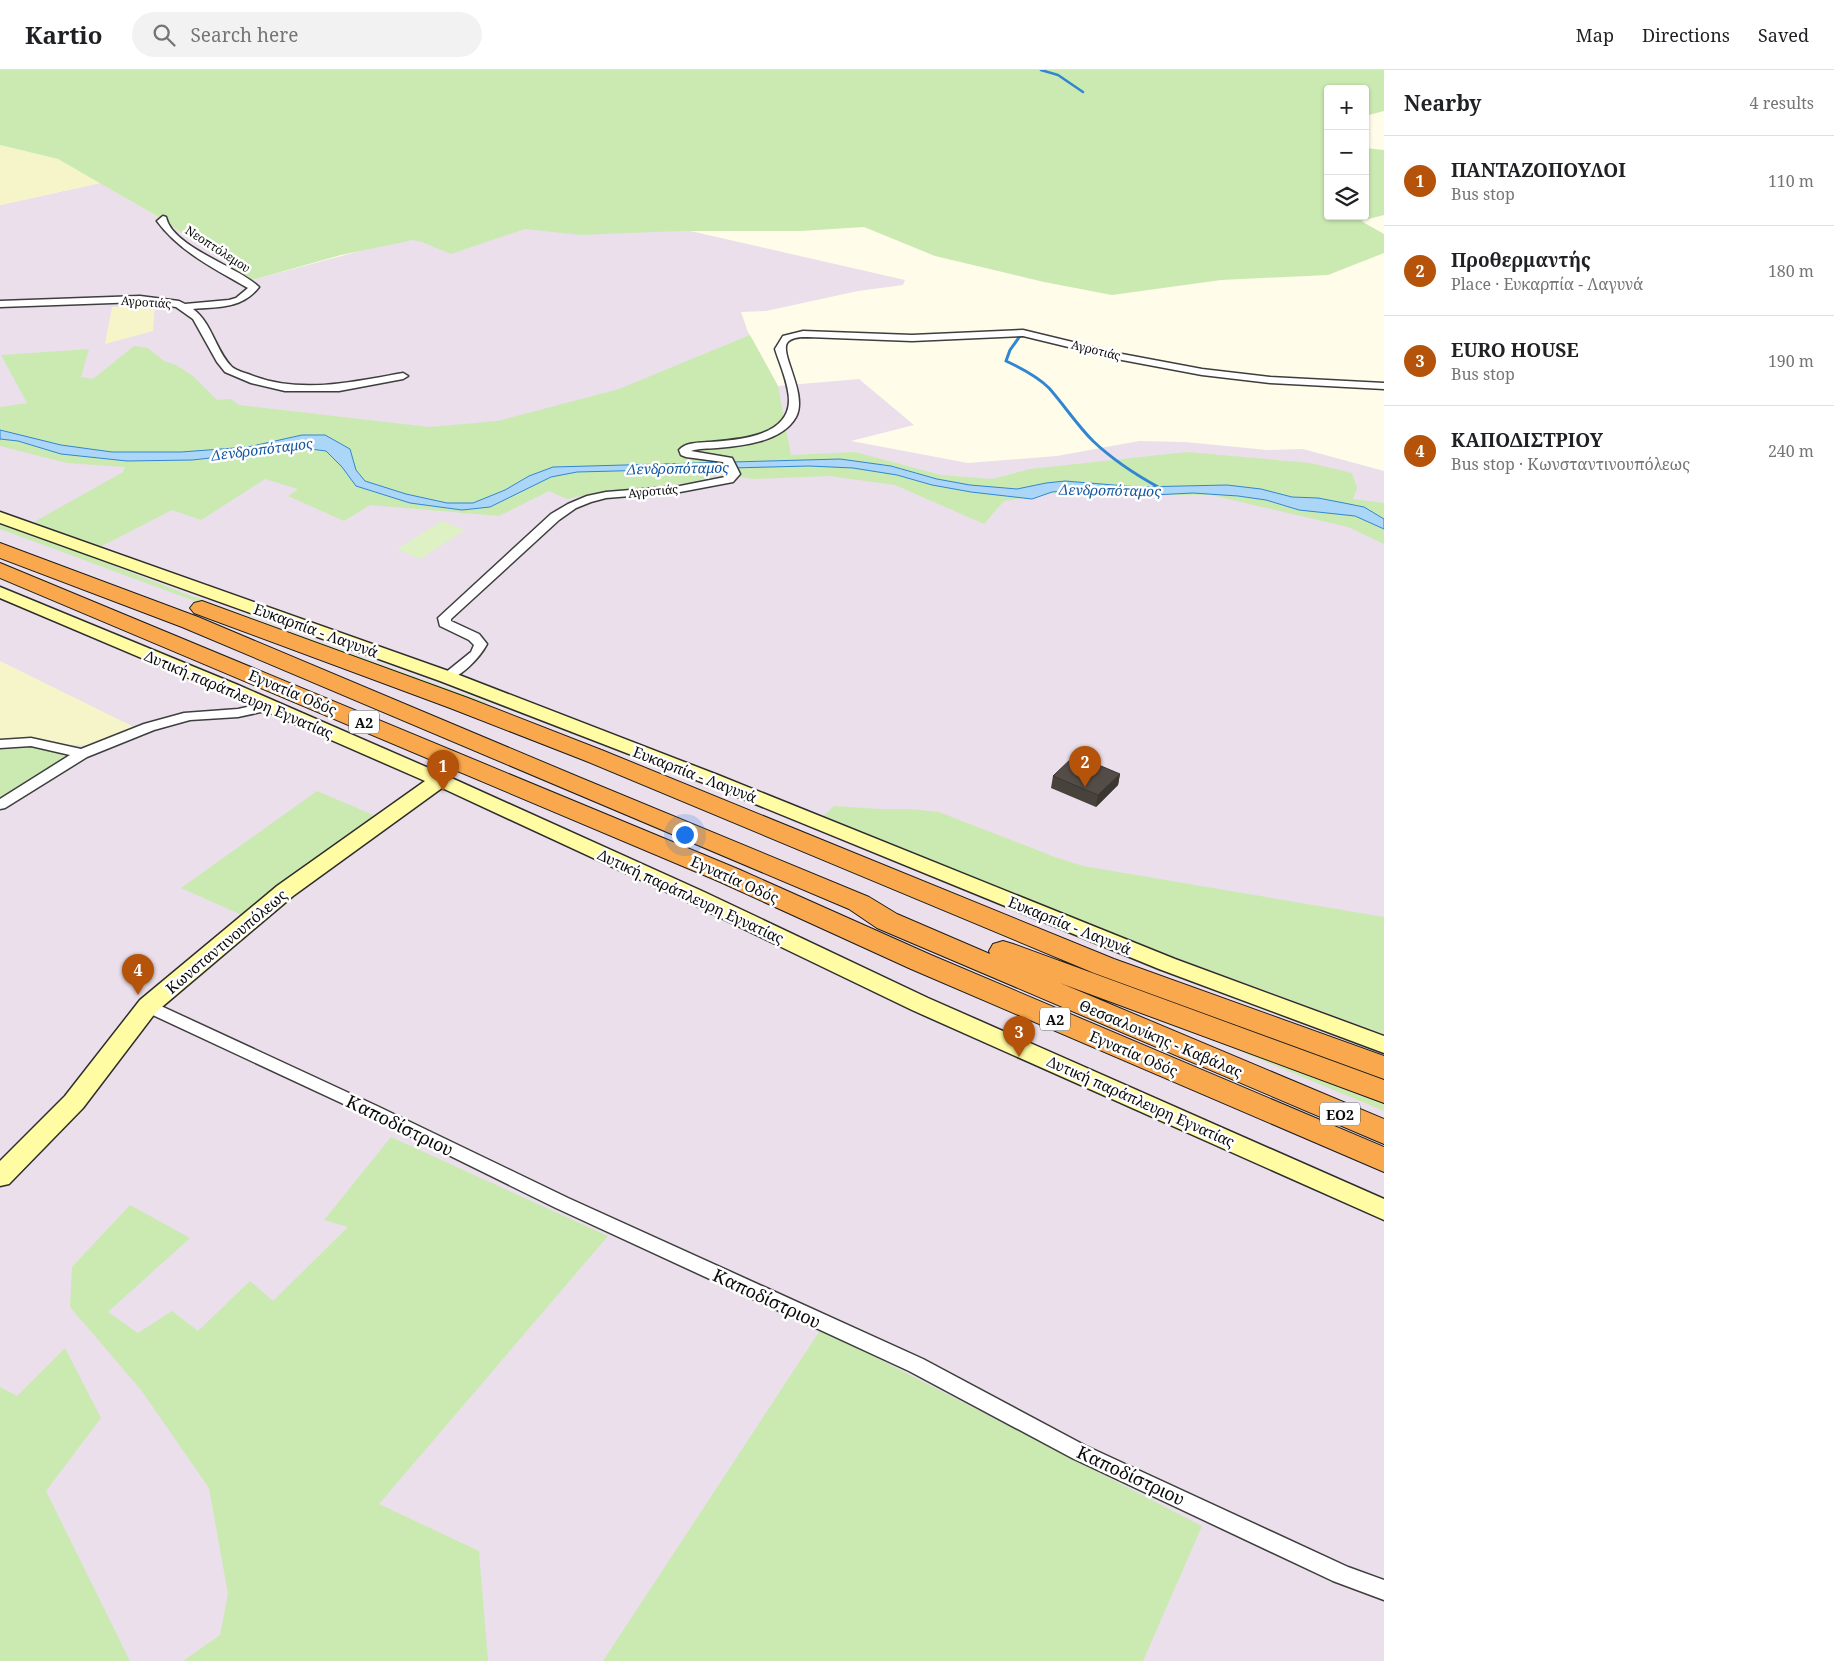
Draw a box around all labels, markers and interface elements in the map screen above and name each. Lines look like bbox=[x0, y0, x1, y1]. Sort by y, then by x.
search box bbox=[132, 12, 482, 57]
text: Kartio bbox=[25, 18, 102, 51]
icon: search bbox=[150, 21, 178, 49]
text: Search here bbox=[190, 22, 298, 48]
text: Map bbox=[1576, 23, 1614, 47]
text: Directions bbox=[1642, 23, 1730, 47]
text: Saved bbox=[1758, 23, 1809, 47]
map controls bbox=[1324, 85, 1369, 220]
button: + bbox=[1324, 85, 1369, 130]
text: Nearby bbox=[1404, 89, 1482, 117]
text: 4 results bbox=[1750, 92, 1814, 114]
button: − bbox=[1324, 130, 1369, 175]
text: ΠΑΝΤΑΖΟΠΟΥΛΟΙ bbox=[1451, 157, 1626, 183]
text: 1 bbox=[1415, 170, 1425, 192]
text: 110 m bbox=[1768, 170, 1814, 192]
button: layers bbox=[1324, 175, 1369, 220]
text: Bus stop bbox=[1451, 183, 1515, 205]
street label: Νεοπτόλεμου bbox=[182, 222, 254, 276]
text: Προθερμαντής bbox=[1451, 247, 1591, 273]
text: 2 bbox=[1415, 260, 1425, 282]
text: 180 m bbox=[1768, 260, 1814, 282]
text: Place · Ευκαρπία - Λαγυνά bbox=[1451, 273, 1643, 295]
street label: Αγροτιάς bbox=[120, 292, 172, 312]
street label: Αγροτιάς bbox=[1070, 336, 1123, 364]
text: EURO HOUSE bbox=[1451, 337, 1579, 363]
text: 3 bbox=[1415, 350, 1425, 372]
text: 190 m bbox=[1768, 350, 1814, 372]
text: Bus stop bbox=[1451, 363, 1515, 385]
text: ΚΑΠΟΔΙΣΤΡΙΟΥ bbox=[1451, 427, 1603, 453]
water label: Δενδροπόταμος bbox=[209, 433, 314, 465]
text: 4 bbox=[1415, 440, 1425, 462]
text: 240 m bbox=[1768, 440, 1814, 462]
text: Bus stop · Κωνσταντινουπόλεως bbox=[1451, 453, 1690, 475]
water label: Δενδροπόταμος bbox=[626, 458, 729, 478]
street label: Αγροτιάς bbox=[627, 480, 679, 502]
water label: Δενδροπόταμος bbox=[1058, 480, 1161, 500]
street label: Ευκαρπία - Λαγυνά bbox=[251, 598, 381, 662]
street label: Δυτική παράπλευρη Εγνατίας bbox=[142, 645, 336, 743]
street label: Εγνατία Οδός bbox=[246, 664, 340, 720]
road number: Α2 bbox=[349, 710, 379, 734]
street label: Ευκαρπία - Λαγυνά bbox=[630, 741, 760, 807]
pin: 2 bbox=[1069, 746, 1101, 787]
pin: 1 bbox=[427, 750, 459, 791]
your location bbox=[672, 822, 698, 848]
street label: Δυτική παράπλευρη Εγνατίας bbox=[595, 844, 787, 948]
street label: Εγνατία Οδός bbox=[688, 851, 782, 907]
street label: Κωνσταντινουπόλεως bbox=[161, 884, 291, 998]
street label: Ευκαρπία - Λαγυνά bbox=[1006, 891, 1135, 959]
pin: 4 bbox=[122, 954, 154, 995]
street label: Θεσσαλονίκης - Καβάλας bbox=[1076, 995, 1246, 1081]
road number: Α2 bbox=[1040, 1008, 1070, 1031]
pin: 3 bbox=[1003, 1016, 1035, 1057]
street label: Εγνατία Οδός bbox=[1087, 1025, 1181, 1081]
street label: Δυτική παράπλευρη Εγνατίας bbox=[1044, 1051, 1238, 1151]
street label: Καποδίστριου bbox=[342, 1089, 458, 1161]
road number: ΕΟ2 bbox=[1320, 1102, 1360, 1126]
street label: Καποδίστριου bbox=[709, 1262, 825, 1334]
street label: Καποδίστριου bbox=[1073, 1439, 1189, 1511]

